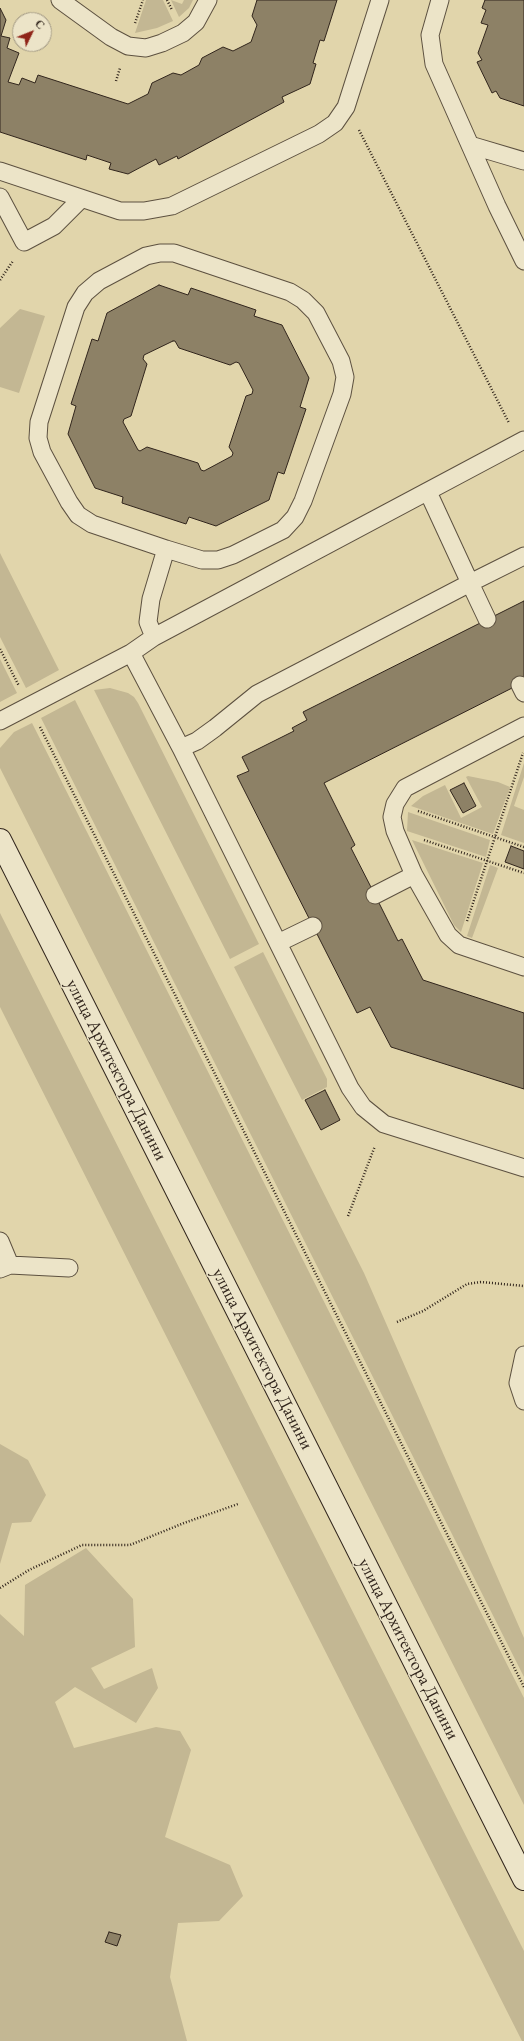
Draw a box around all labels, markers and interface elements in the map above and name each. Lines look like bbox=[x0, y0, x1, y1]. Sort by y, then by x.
north arrow bbox=[12, 12, 52, 52]
text: С bbox=[32, 17, 48, 32]
street label: улица Архитектора Данини bbox=[61, 976, 171, 1164]
street label: улица Архитектора Данини bbox=[207, 1265, 317, 1453]
street label: улица Архитектора Данини bbox=[353, 1555, 463, 1743]

